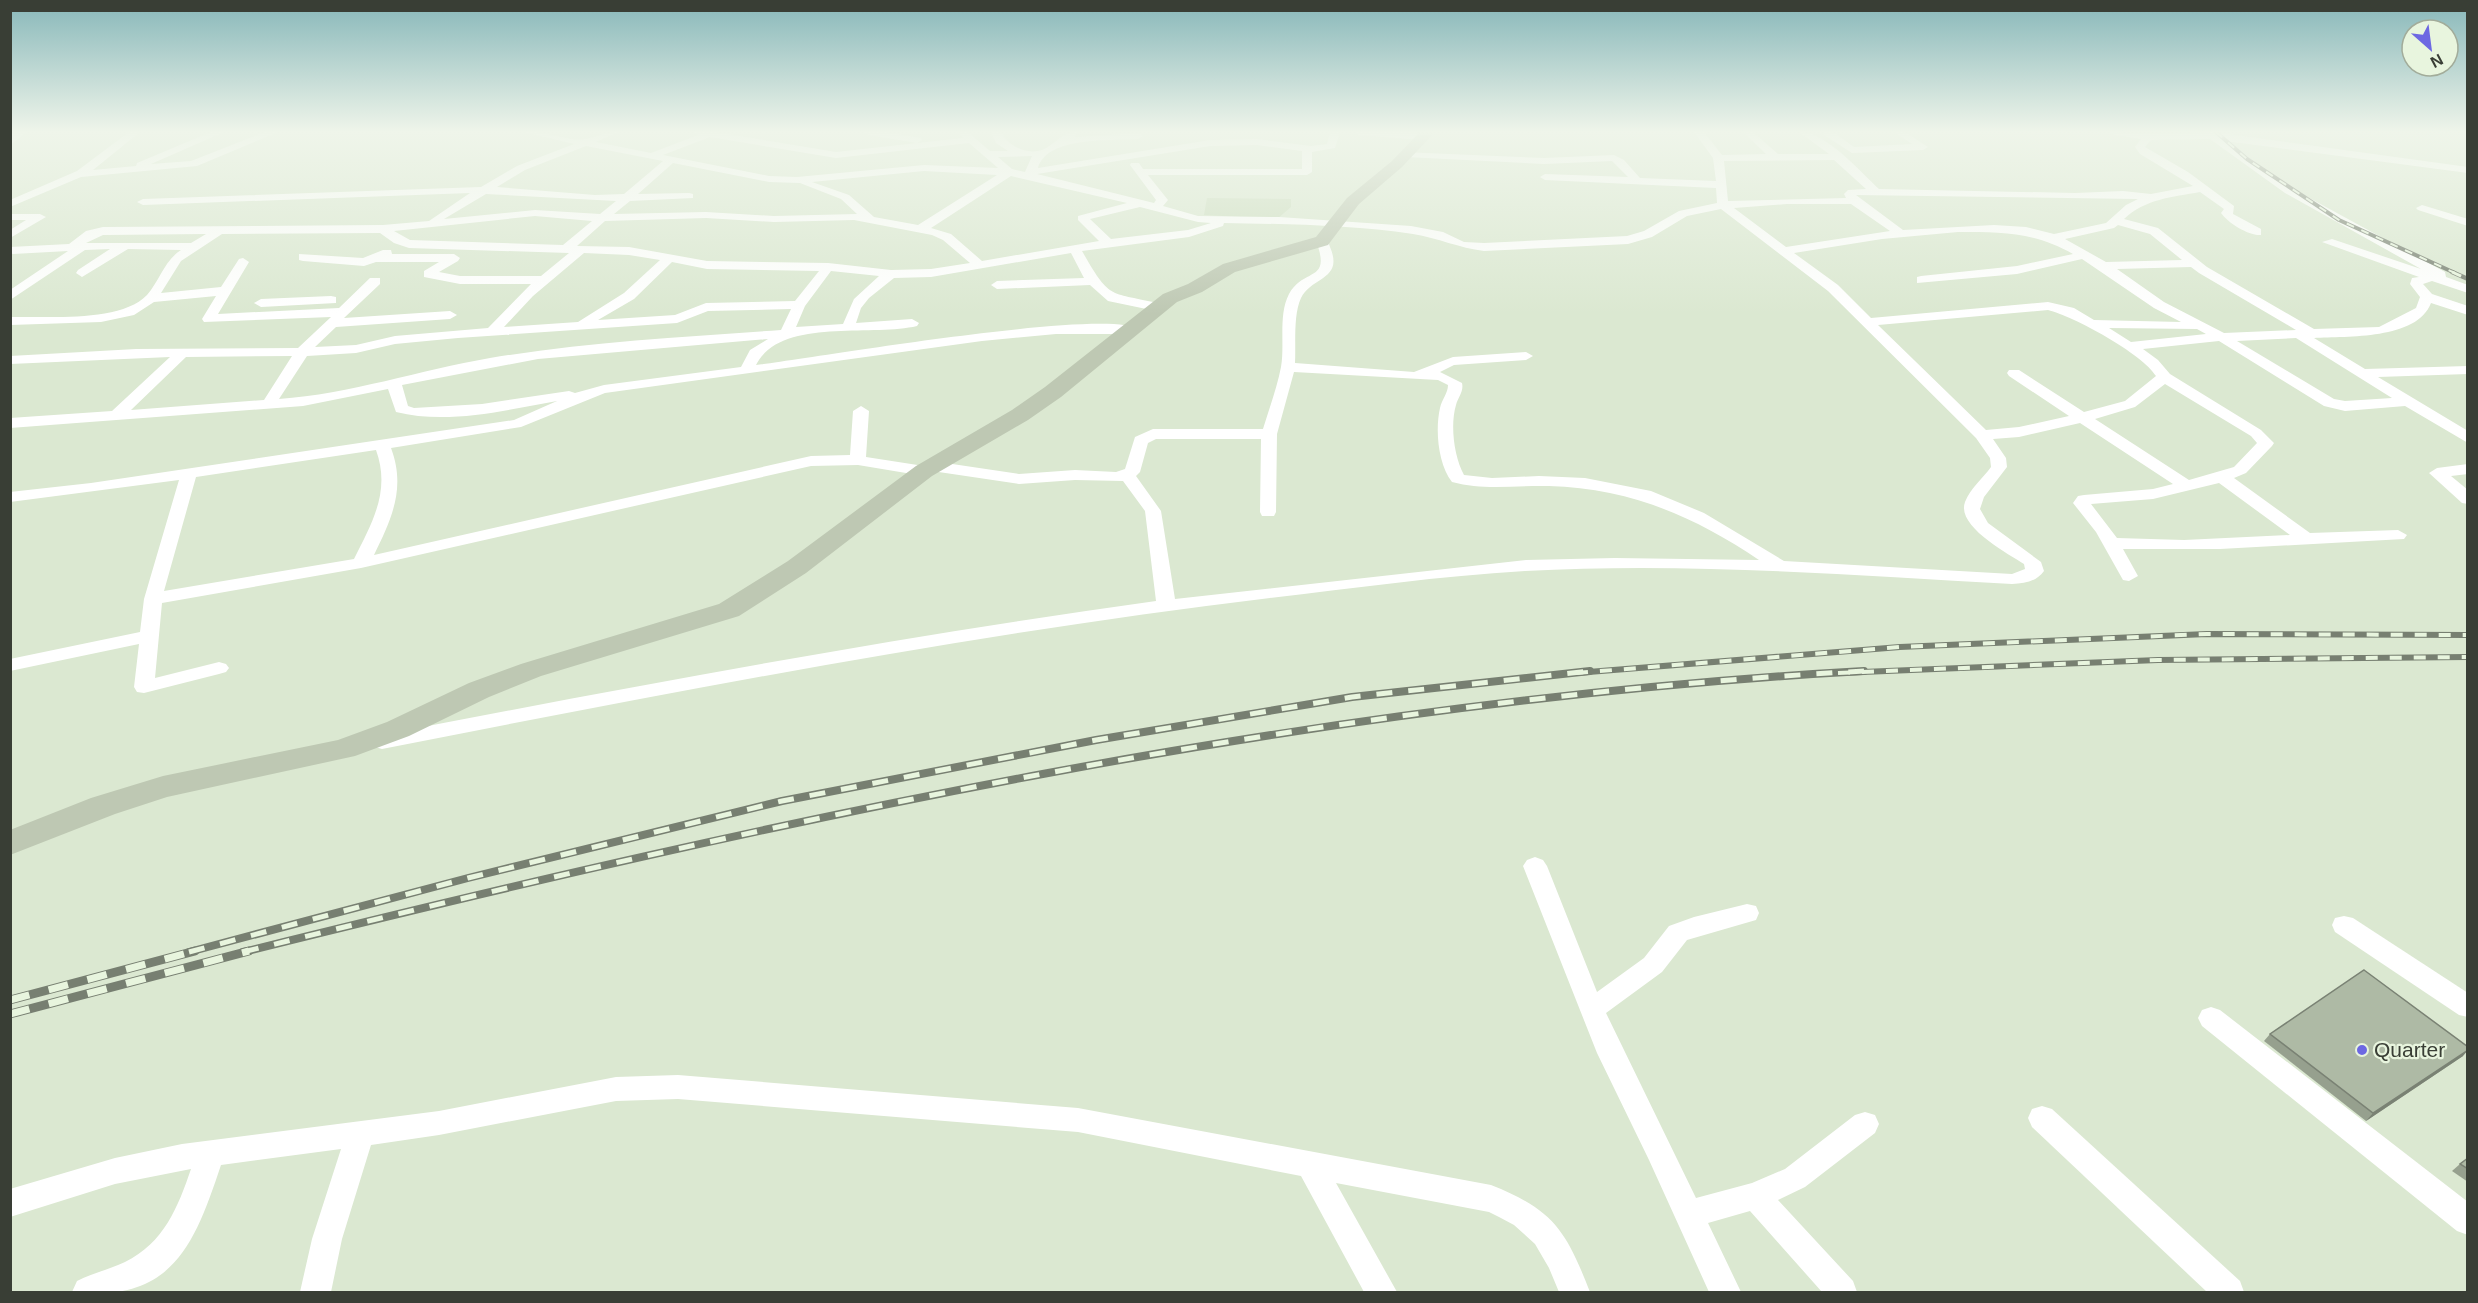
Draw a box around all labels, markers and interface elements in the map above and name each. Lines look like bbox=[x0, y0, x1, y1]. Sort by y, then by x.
north arrow bbox=[2400, 18, 2460, 78]
text: N bbox=[2428, 51, 2446, 71]
place label: Quarter bbox=[2374, 1038, 2445, 1061]
marker: Quarter bbox=[2355, 1043, 2369, 1057]

